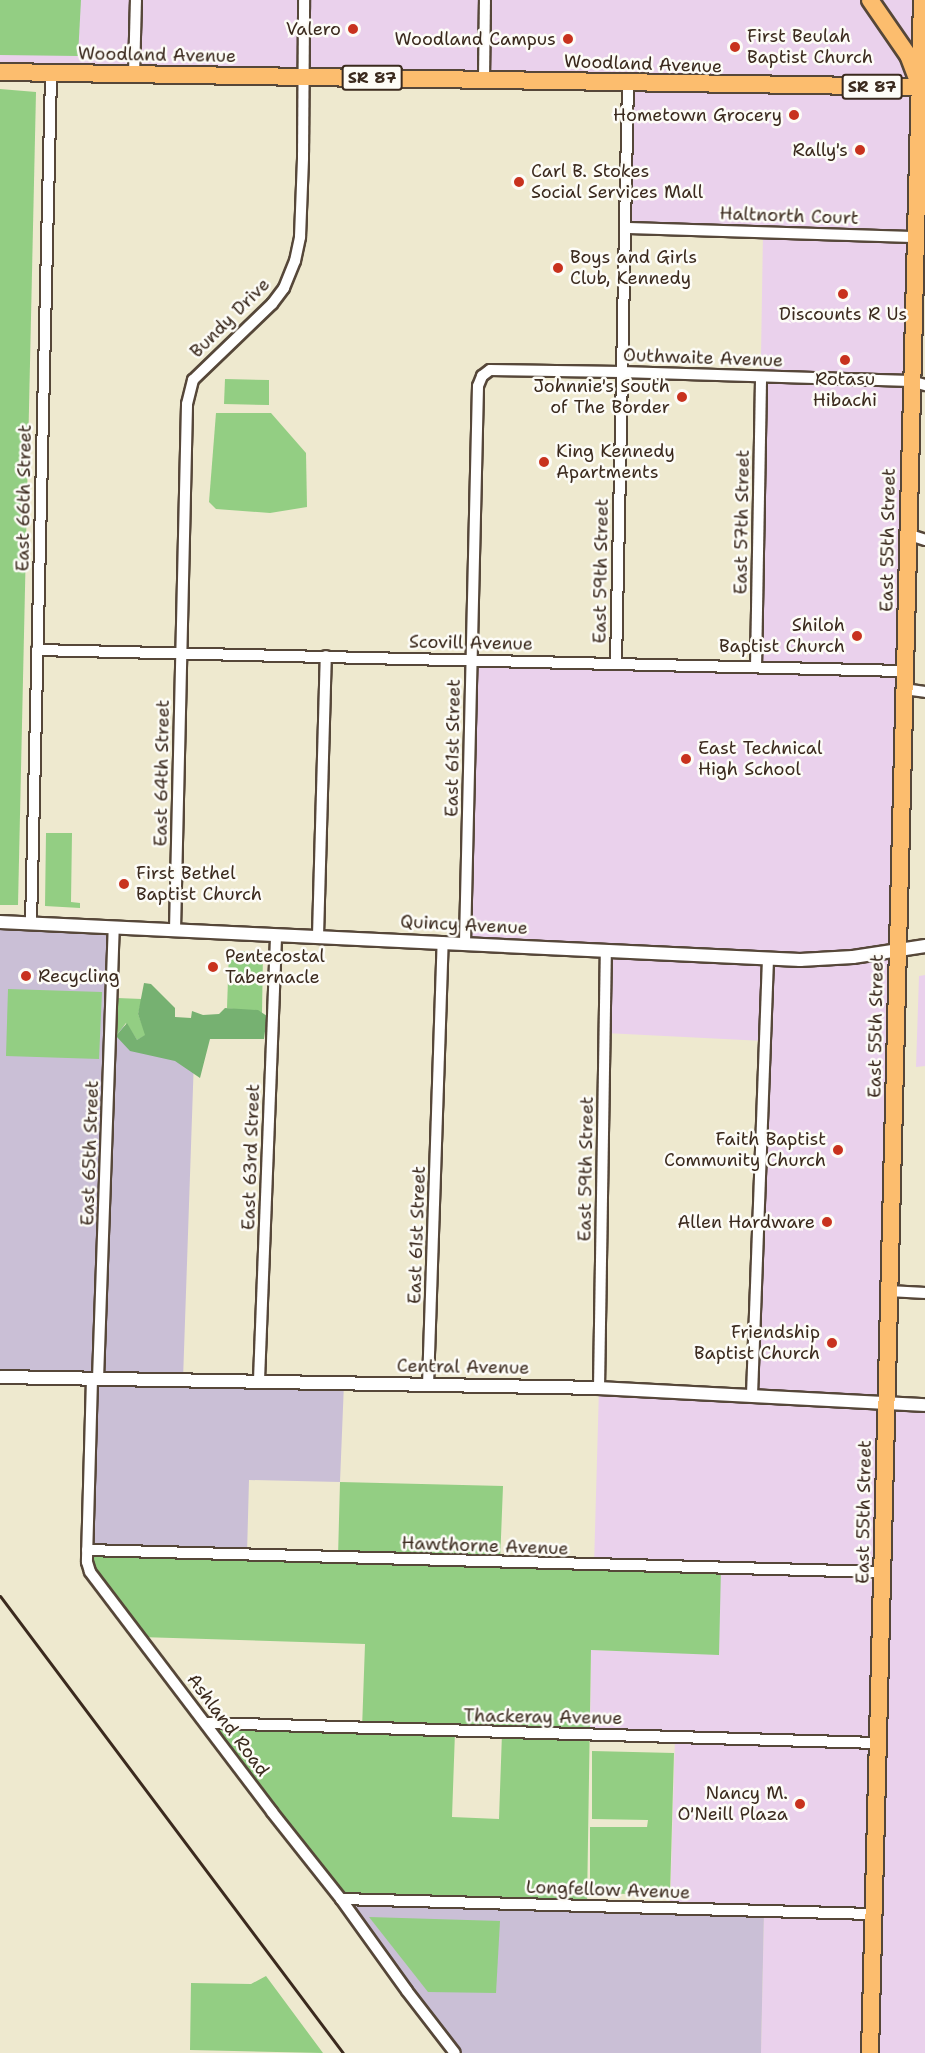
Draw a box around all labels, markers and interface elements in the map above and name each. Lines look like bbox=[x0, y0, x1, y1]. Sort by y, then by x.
place label: Valero bbox=[286, 18, 341, 40]
marker: Valero bbox=[346, 22, 360, 36]
place label: First Beulah Baptist Church bbox=[747, 26, 873, 68]
place label: Woodland Campus bbox=[394, 28, 556, 50]
marker: Woodland Campus bbox=[561, 32, 575, 46]
marker: First Beulah Baptist Church bbox=[728, 40, 742, 54]
street label: Woodland Avenue bbox=[78, 43, 236, 67]
street label: Woodland Avenue bbox=[564, 50, 722, 78]
road number: SR 87 bbox=[340, 65, 404, 91]
road number: SR 87 bbox=[840, 74, 904, 100]
place label: Hometown Grocery bbox=[613, 104, 782, 126]
marker: Hometown Grocery bbox=[787, 108, 801, 122]
place label: Rally's bbox=[793, 139, 848, 161]
marker: Rally's bbox=[853, 143, 867, 157]
place label: Carl B. Stokes Social Services Mall bbox=[531, 161, 703, 204]
marker: Carl B. Stokes Social Services Mall bbox=[512, 175, 526, 189]
street label: Haltnorth Court bbox=[719, 203, 859, 229]
place label: Boys and Girls Club, Kennedy bbox=[570, 247, 697, 290]
marker: Boys and Girls Club, Kennedy bbox=[551, 261, 565, 275]
street label: Bundy Drive bbox=[186, 274, 274, 362]
marker: Discounts R Us bbox=[836, 287, 850, 301]
place label: Discounts R Us bbox=[779, 303, 907, 325]
street label: Outhwaite Avenue bbox=[623, 344, 783, 372]
marker: Rotasu Hibachi bbox=[838, 353, 852, 367]
place label: Rotasu Hibachi bbox=[813, 369, 877, 412]
place label: Johnnie's South of The Border bbox=[533, 376, 670, 418]
marker: Johnnie's South of The Border bbox=[675, 390, 689, 404]
street label: East 66th Street bbox=[12, 424, 36, 572]
place label: King Kennedy Apartments bbox=[556, 441, 675, 484]
street label: East 57th Street bbox=[730, 449, 754, 595]
marker: King Kennedy Apartments bbox=[537, 455, 551, 469]
street label: East 55th Street bbox=[876, 468, 900, 612]
street label: East 59th Street bbox=[589, 498, 613, 644]
place label: Shiloh Baptist Church bbox=[719, 615, 845, 658]
marker: Shiloh Baptist Church bbox=[850, 629, 864, 643]
street label: Scovill Avenue bbox=[409, 631, 533, 655]
street label: East 61st Street bbox=[441, 679, 465, 817]
street label: East 64th Street bbox=[150, 699, 174, 847]
place label: East Technical High School bbox=[698, 738, 822, 780]
marker: East Technical High School bbox=[679, 752, 693, 766]
place label: First Bethel Baptist Church bbox=[136, 863, 262, 906]
marker: First Bethel Baptist Church bbox=[117, 877, 131, 891]
street label: Quincy Avenue bbox=[400, 911, 528, 939]
place label: Pentecostal Tabernacle bbox=[225, 946, 325, 988]
street label: East 55th Street bbox=[864, 954, 888, 1098]
marker: Pentecostal Tabernacle bbox=[206, 960, 220, 974]
place label: Recycling bbox=[38, 965, 120, 987]
marker: Recycling bbox=[19, 969, 33, 983]
street label: East 65th Street bbox=[77, 1080, 103, 1226]
street label: East 63rd Street bbox=[238, 1083, 264, 1231]
street label: East 59th Street bbox=[574, 1096, 598, 1242]
place label: Faith Baptist Community Church bbox=[664, 1129, 826, 1172]
marker: Faith Baptist Community Church bbox=[831, 1143, 845, 1157]
street label: East 61st Street bbox=[404, 1166, 430, 1304]
place label: Allen Hardware bbox=[677, 1211, 815, 1233]
marker: Allen Hardware bbox=[820, 1215, 834, 1229]
place label: Friendship Baptist Church bbox=[694, 1322, 820, 1364]
marker: Friendship Baptist Church bbox=[825, 1336, 839, 1350]
street label: Central Avenue bbox=[396, 1355, 530, 1379]
street label: East 55th Street bbox=[852, 1440, 876, 1584]
street label: Hawthorne Avenue bbox=[401, 1532, 569, 1560]
street label: Ashland Road bbox=[182, 1669, 274, 1781]
street label: Thackeray Avenue bbox=[463, 1705, 623, 1729]
place label: Nancy M. O'Neill Plaza bbox=[677, 1783, 788, 1826]
marker: Nancy M. O'Neill Plaza bbox=[793, 1797, 807, 1811]
street label: Longfellow Avenue bbox=[525, 1876, 691, 1904]

